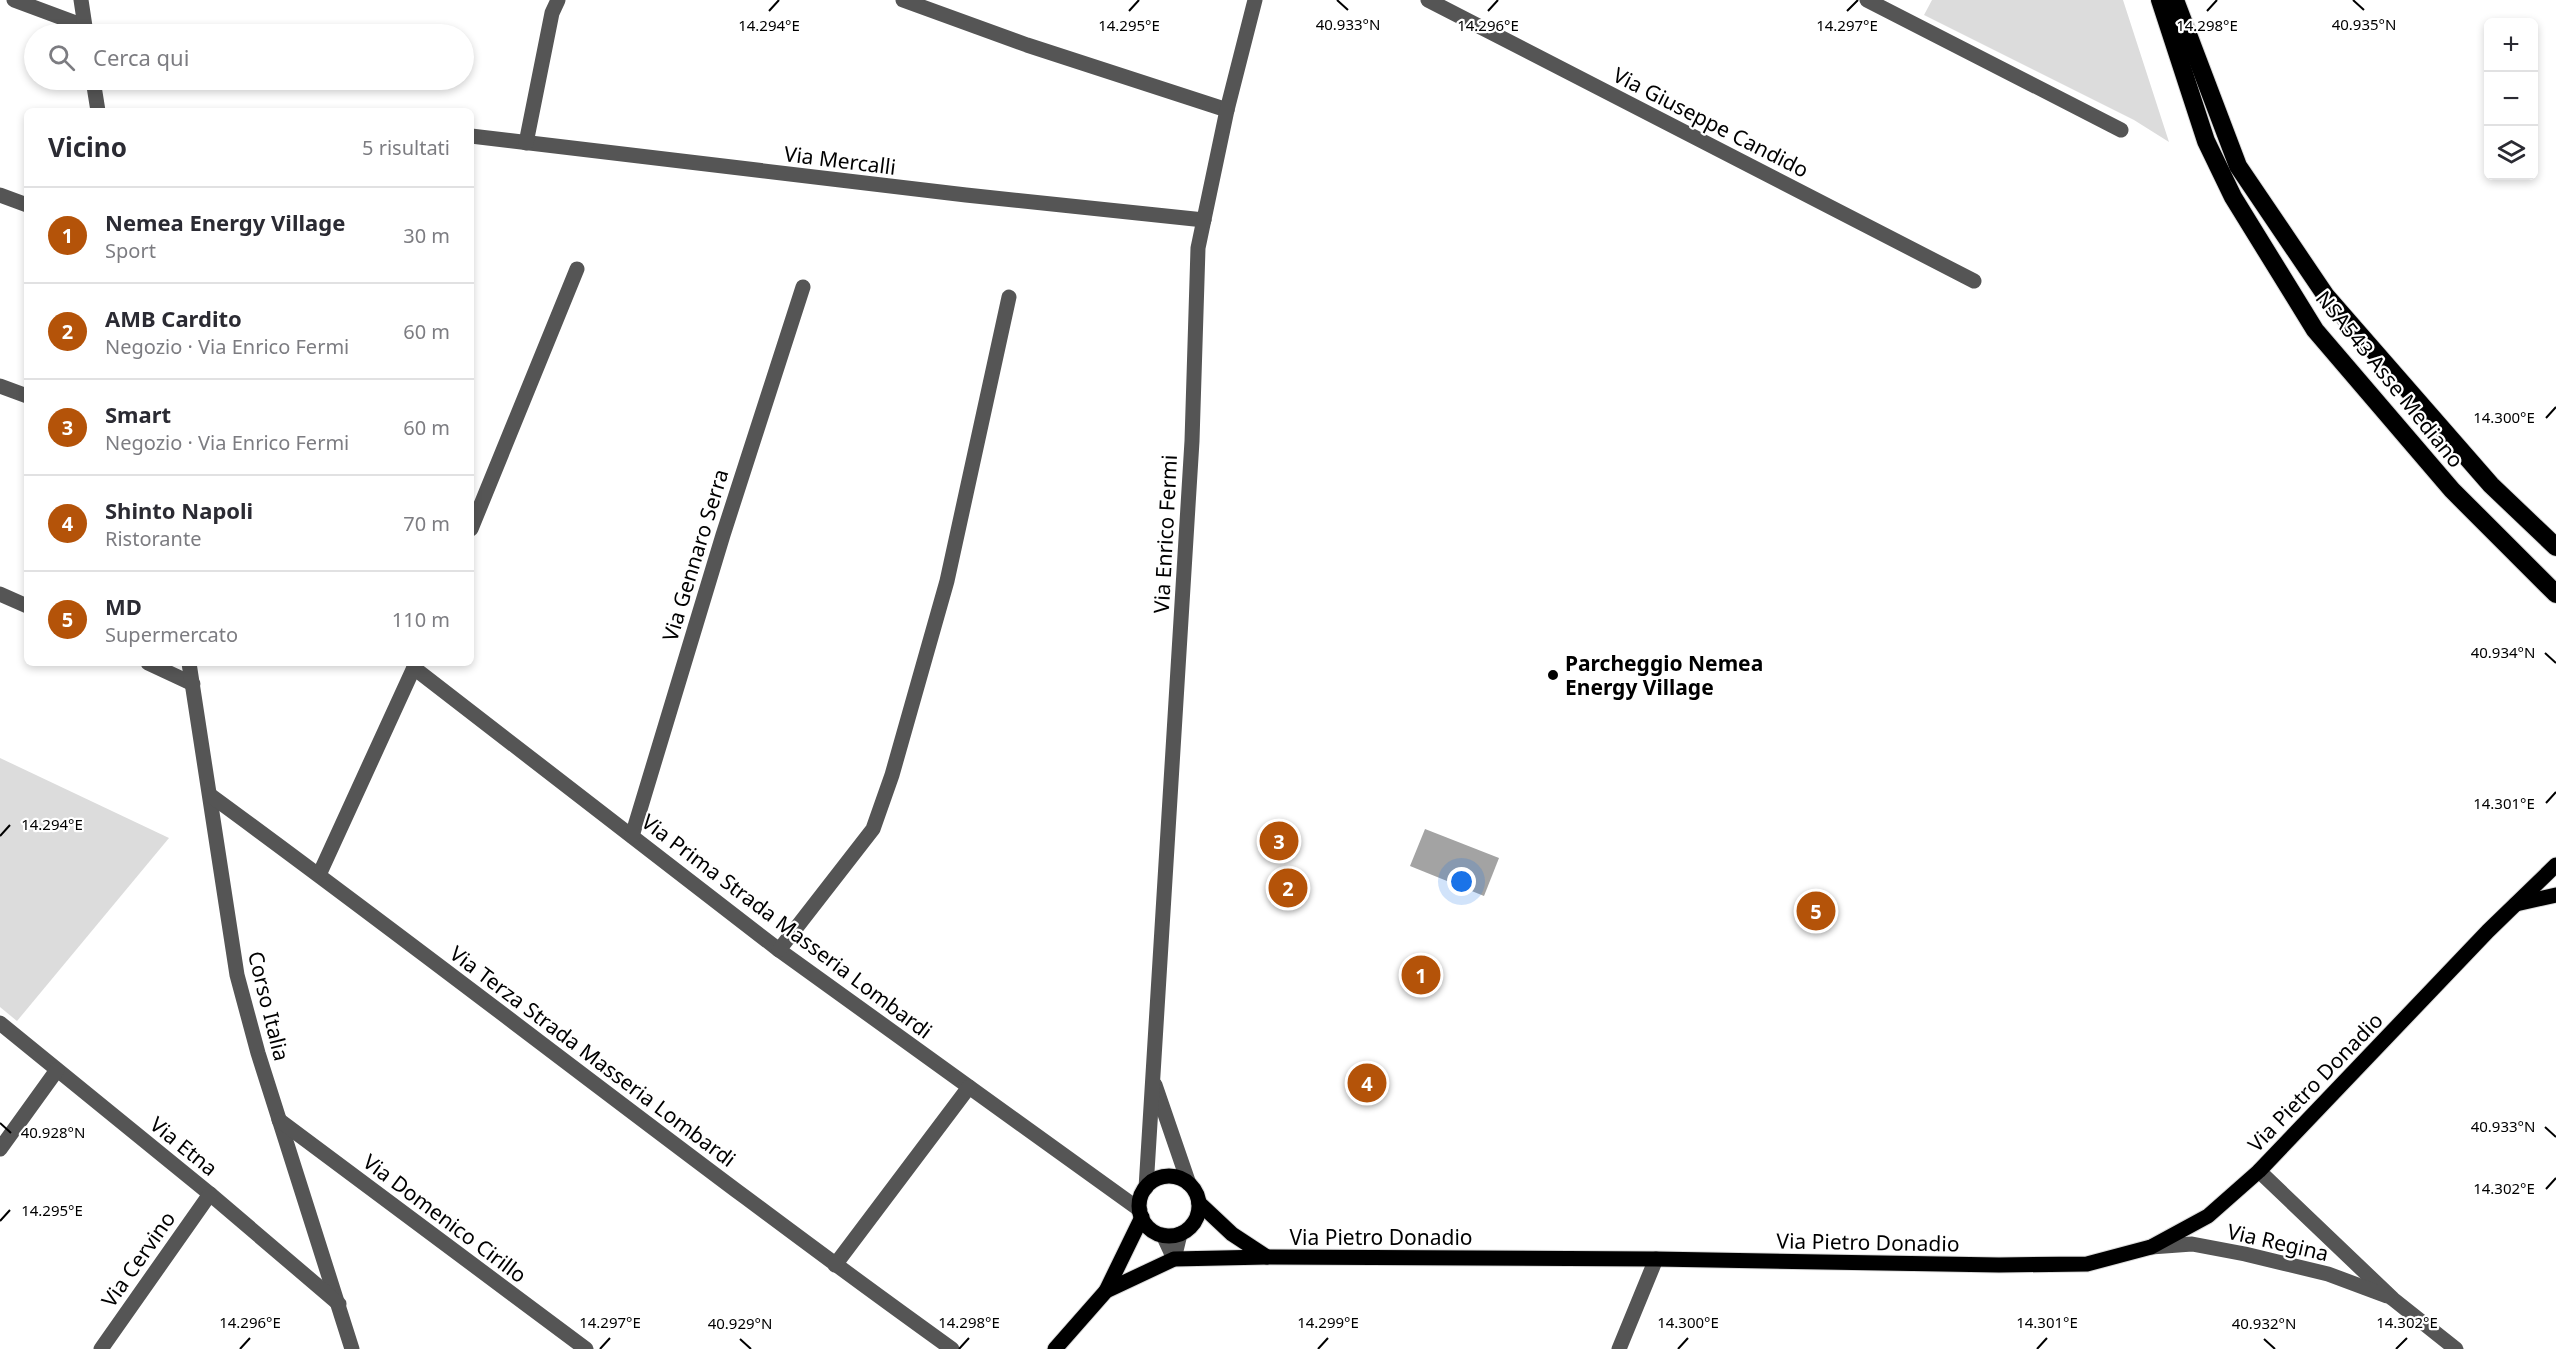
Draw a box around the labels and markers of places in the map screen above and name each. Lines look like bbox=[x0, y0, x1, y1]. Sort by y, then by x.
place label: Parcheggio Nemea Energy Village bbox=[1565, 649, 1763, 701]
marker: Parcheggio Nemea Energy Village bbox=[1546, 668, 1560, 682]
pin: 3 bbox=[1260, 818, 1298, 864]
pin: 2 bbox=[1268, 866, 1308, 910]
pin: 5 bbox=[1796, 888, 1836, 934]
pin: 1 bbox=[1402, 952, 1440, 998]
pin: 4 bbox=[1348, 1060, 1386, 1106]

